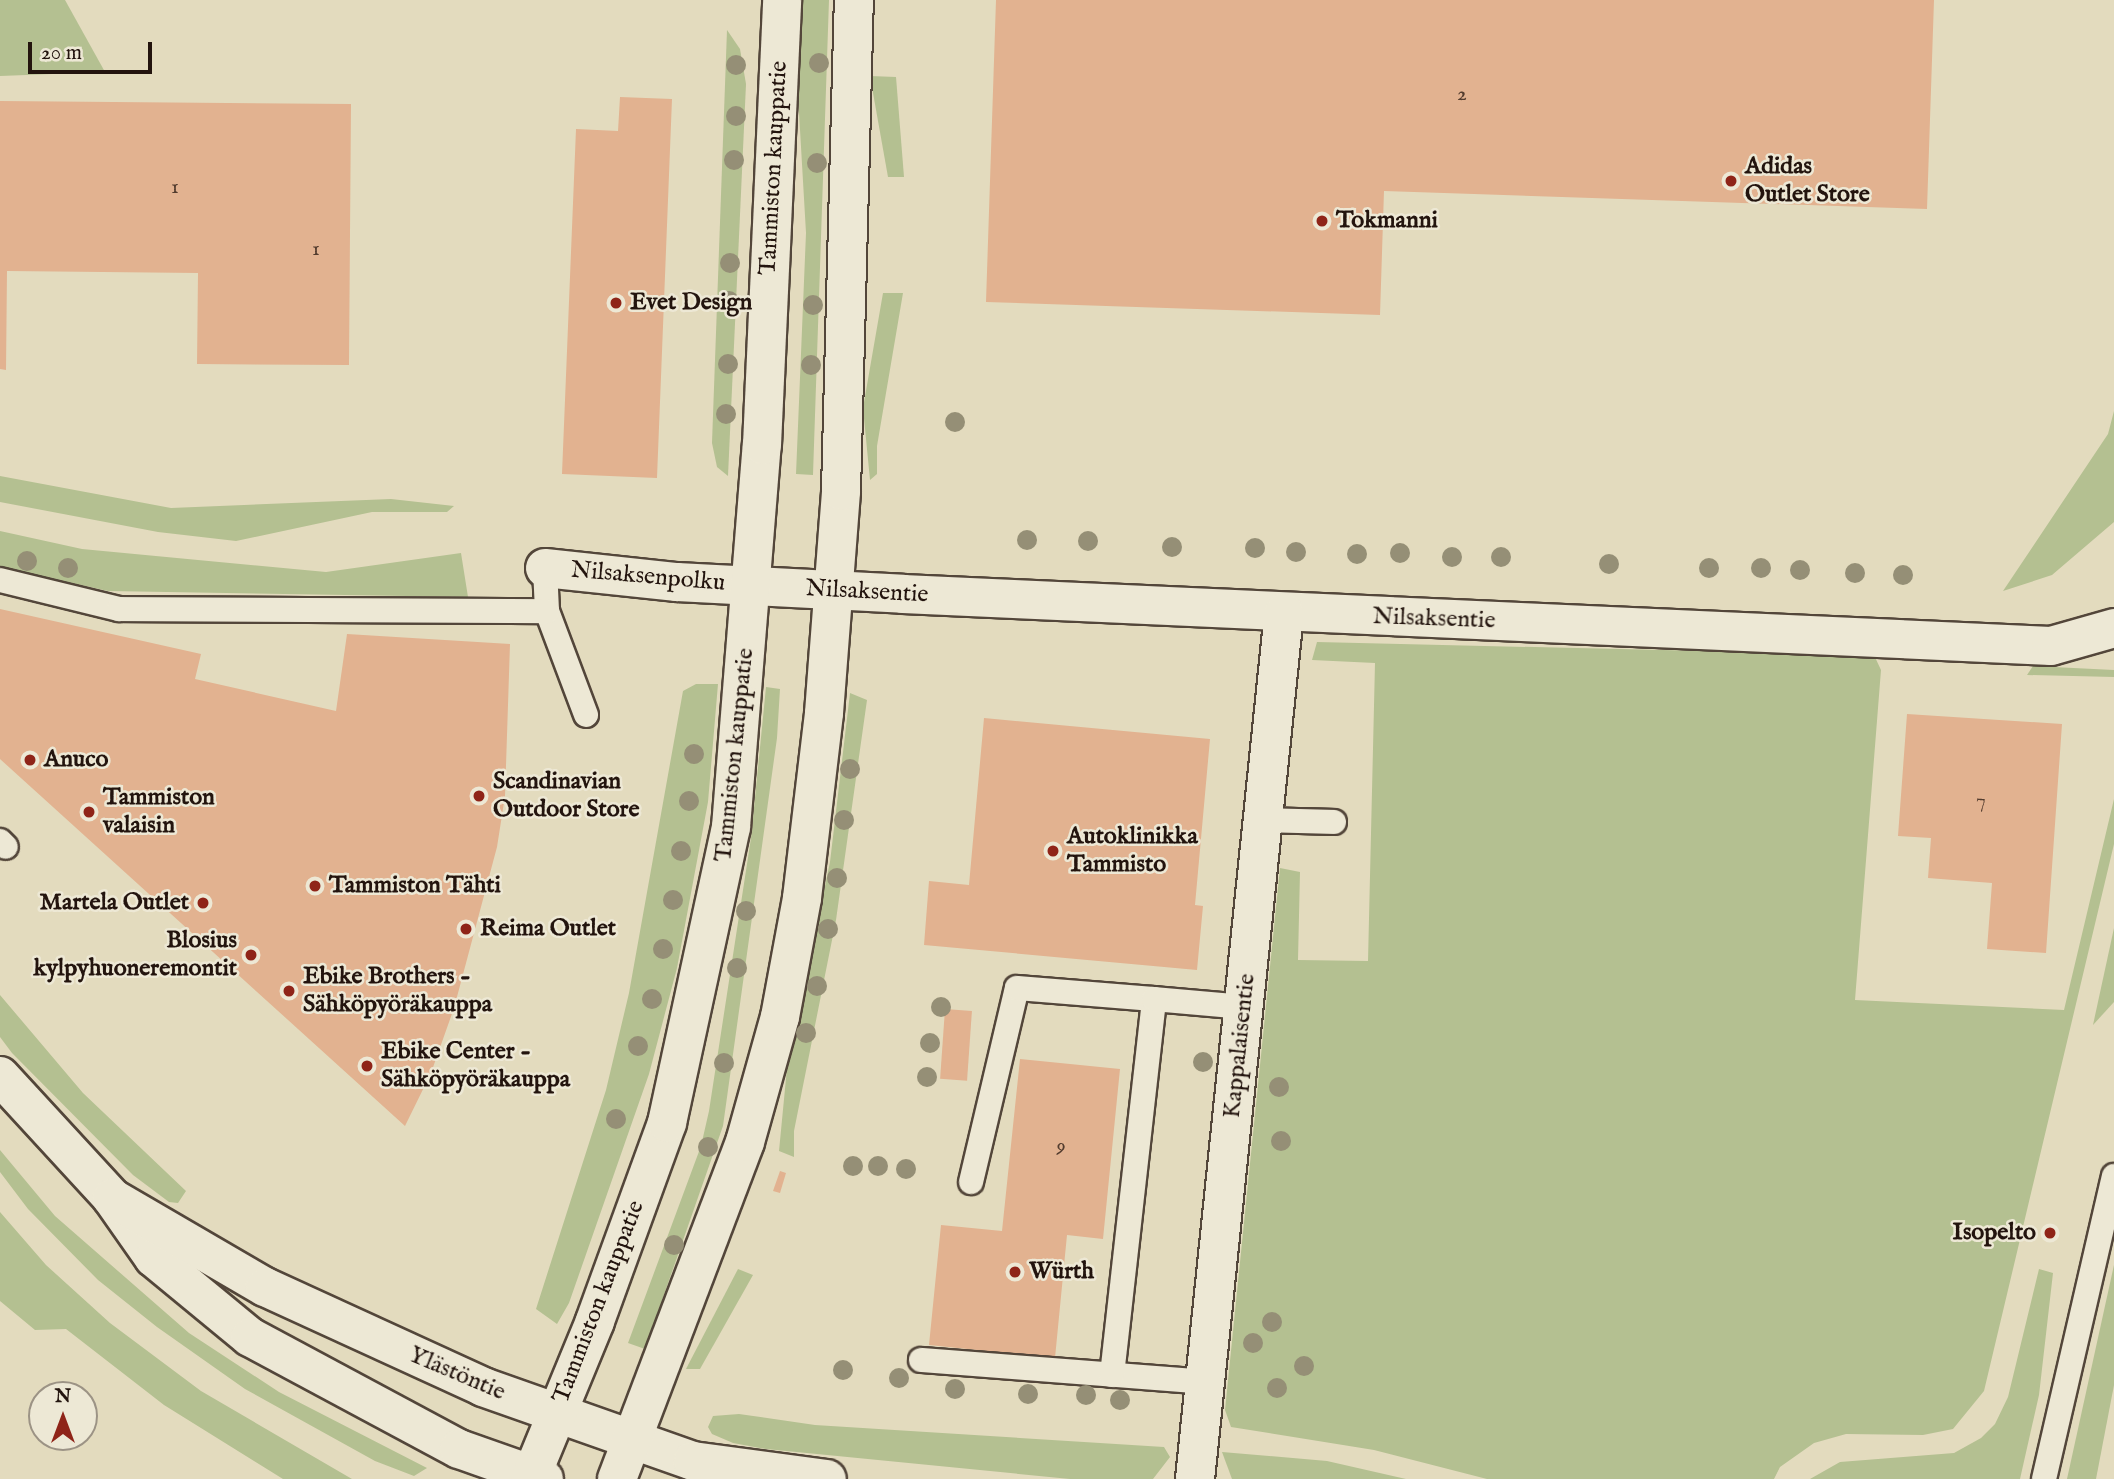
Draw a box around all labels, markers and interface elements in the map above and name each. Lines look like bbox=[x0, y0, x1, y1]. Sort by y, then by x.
scale bar bbox=[32, 28, 156, 72]
text: 20 m bbox=[41, 40, 82, 67]
street label: Tammiston kauppatie bbox=[754, 60, 794, 276]
house number: 2 bbox=[1457, 82, 1467, 108]
place label: Adidas Outlet Store bbox=[1745, 153, 1870, 209]
marker: Adidas Outlet Store bbox=[1723, 173, 1739, 189]
house number: 1 bbox=[171, 175, 179, 201]
place label: Tokmanni bbox=[1336, 207, 1438, 235]
marker: Tokmanni bbox=[1314, 213, 1330, 229]
house number: 1 bbox=[312, 237, 320, 263]
place label: Evet Design bbox=[630, 289, 752, 317]
marker: Evet Design bbox=[608, 295, 624, 311]
street label: Nilsaksenpolku bbox=[569, 556, 727, 598]
street label: Nilsaksentie bbox=[805, 574, 929, 610]
street label: Nilsaksentie bbox=[1372, 602, 1496, 636]
street label: Tammiston kauppatie bbox=[709, 647, 761, 863]
place label: Anuco bbox=[44, 746, 109, 774]
marker: Anuco bbox=[22, 752, 38, 768]
place label: Scandinavian Outdoor Store bbox=[493, 768, 639, 824]
place label: Tammiston valaisin bbox=[103, 784, 215, 840]
marker: Scandinavian Outdoor Store bbox=[471, 788, 487, 804]
house number: 7 bbox=[1976, 789, 1986, 815]
marker: Tammiston valaisin bbox=[81, 804, 97, 820]
place label: Autoklinikka Tammisto bbox=[1067, 823, 1198, 879]
marker: Autoklinikka Tammisto bbox=[1045, 843, 1061, 859]
place label: Tammiston Tähti bbox=[329, 872, 501, 900]
marker: Tammiston Tähti bbox=[307, 878, 323, 894]
place label: Martela Outlet bbox=[40, 889, 189, 917]
marker: Martela Outlet bbox=[195, 895, 211, 911]
place label: Reima Outlet bbox=[480, 915, 616, 943]
marker: Reima Outlet bbox=[458, 921, 474, 937]
place label: Blosius kylpyhuoneremontit bbox=[33, 927, 237, 983]
marker: Blosius kylpyhuoneremontit bbox=[243, 947, 259, 963]
place label: Ebike Brothers - Sähköpyöräkauppa bbox=[303, 963, 492, 1019]
street label: Kappalaisentie bbox=[1218, 972, 1262, 1120]
marker: Ebike Brothers - Sähköpyöräkauppa bbox=[281, 983, 297, 999]
place label: Ebike Center - Sähköpyöräkauppa bbox=[381, 1038, 570, 1094]
marker: Ebike Center - Sähköpyöräkauppa bbox=[359, 1058, 375, 1074]
house number: 9 bbox=[1056, 1134, 1066, 1160]
street label: Tammiston kauppatie bbox=[547, 1197, 651, 1407]
place label: Isopelto bbox=[1953, 1219, 2036, 1247]
marker: Isopelto bbox=[2042, 1225, 2058, 1241]
place label: Würth bbox=[1029, 1258, 1094, 1286]
marker: Würth bbox=[1007, 1264, 1023, 1280]
street label: Ylästöntie bbox=[404, 1341, 510, 1407]
north arrow bbox=[28, 1381, 98, 1451]
text: N bbox=[55, 1385, 71, 1409]

